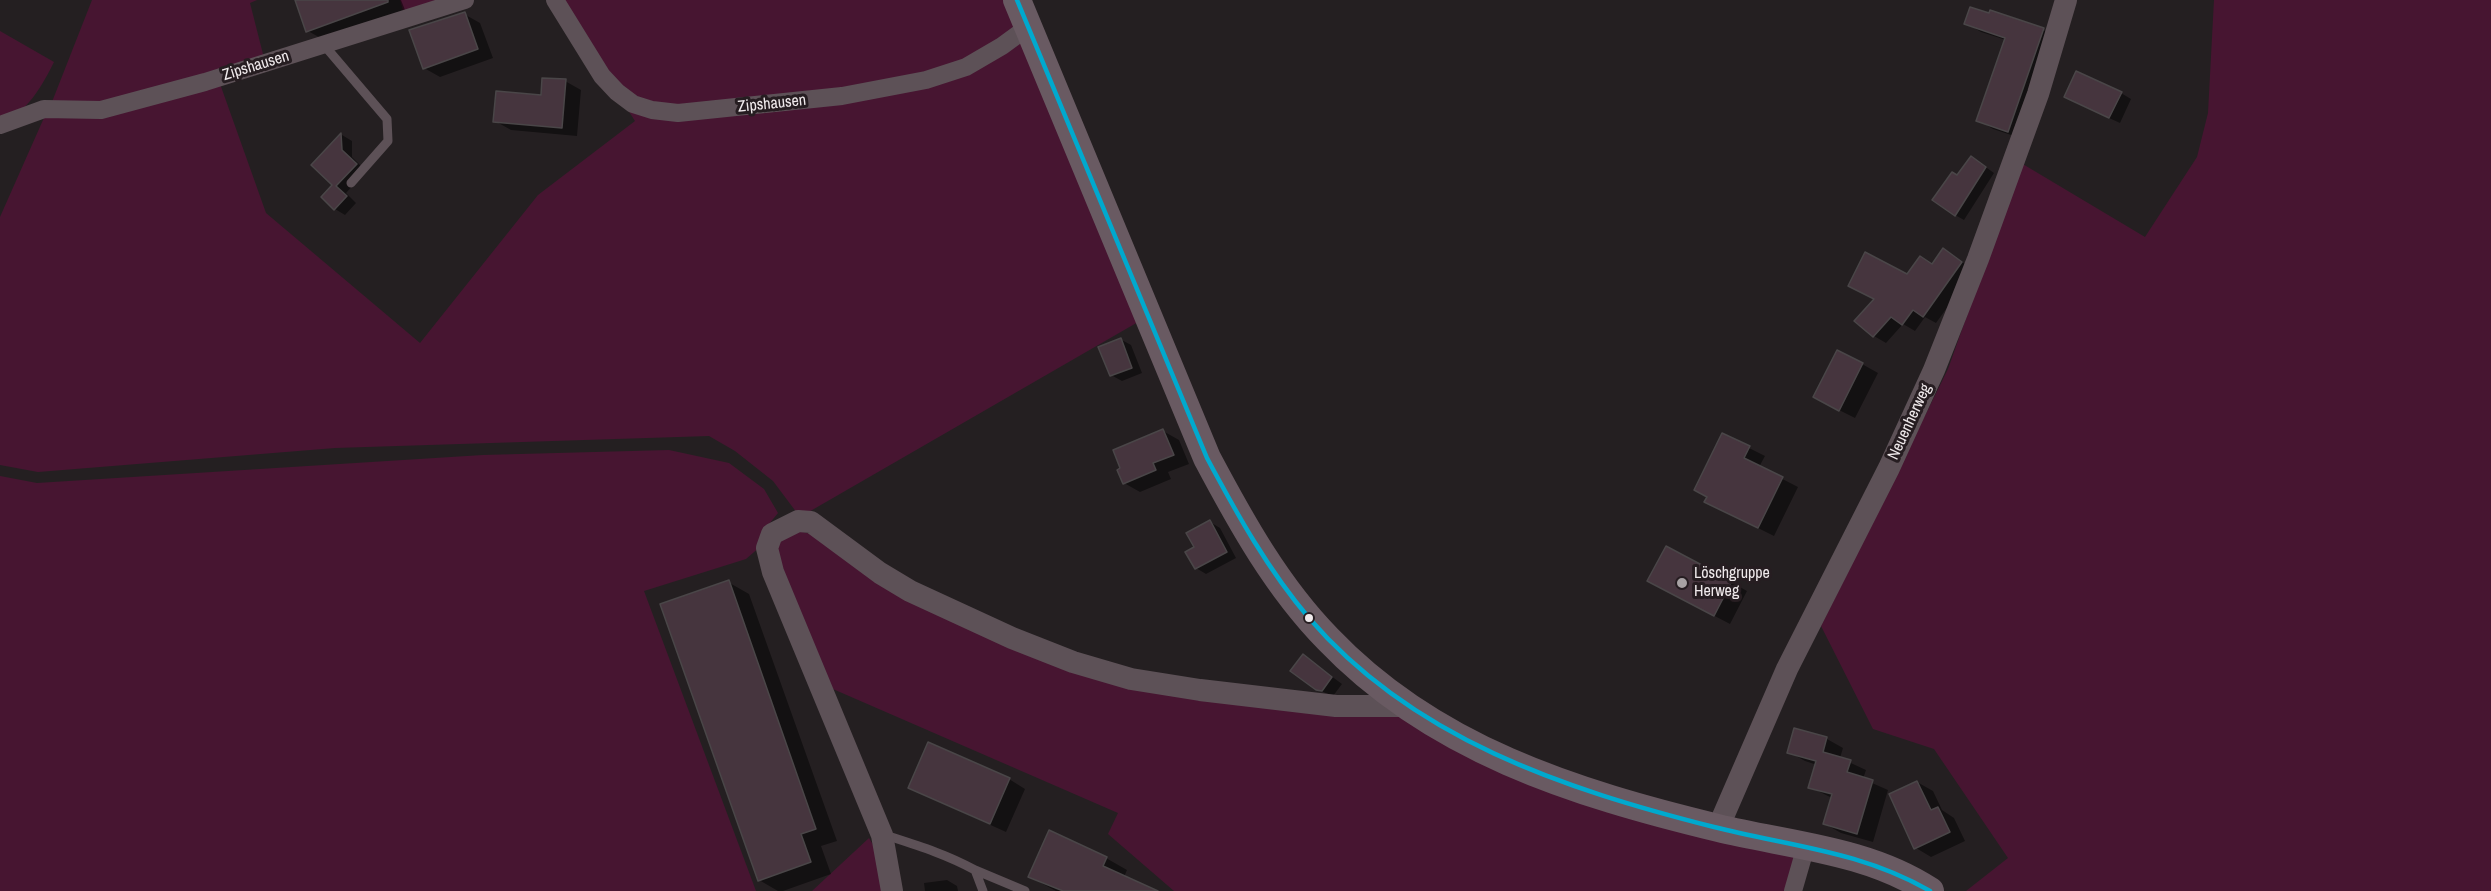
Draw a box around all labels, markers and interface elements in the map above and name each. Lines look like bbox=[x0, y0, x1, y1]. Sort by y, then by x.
street label: Zipshausen bbox=[220, 47, 292, 85]
street label: Zipshausen bbox=[737, 91, 807, 117]
street label: Neuenherweg bbox=[1884, 381, 1936, 463]
place label: Löschgruppe Herweg bbox=[1694, 564, 1770, 602]
marker: Löschgruppe Herweg bbox=[1675, 576, 1689, 590]
unlabelled marker bbox=[1303, 612, 1315, 624]

